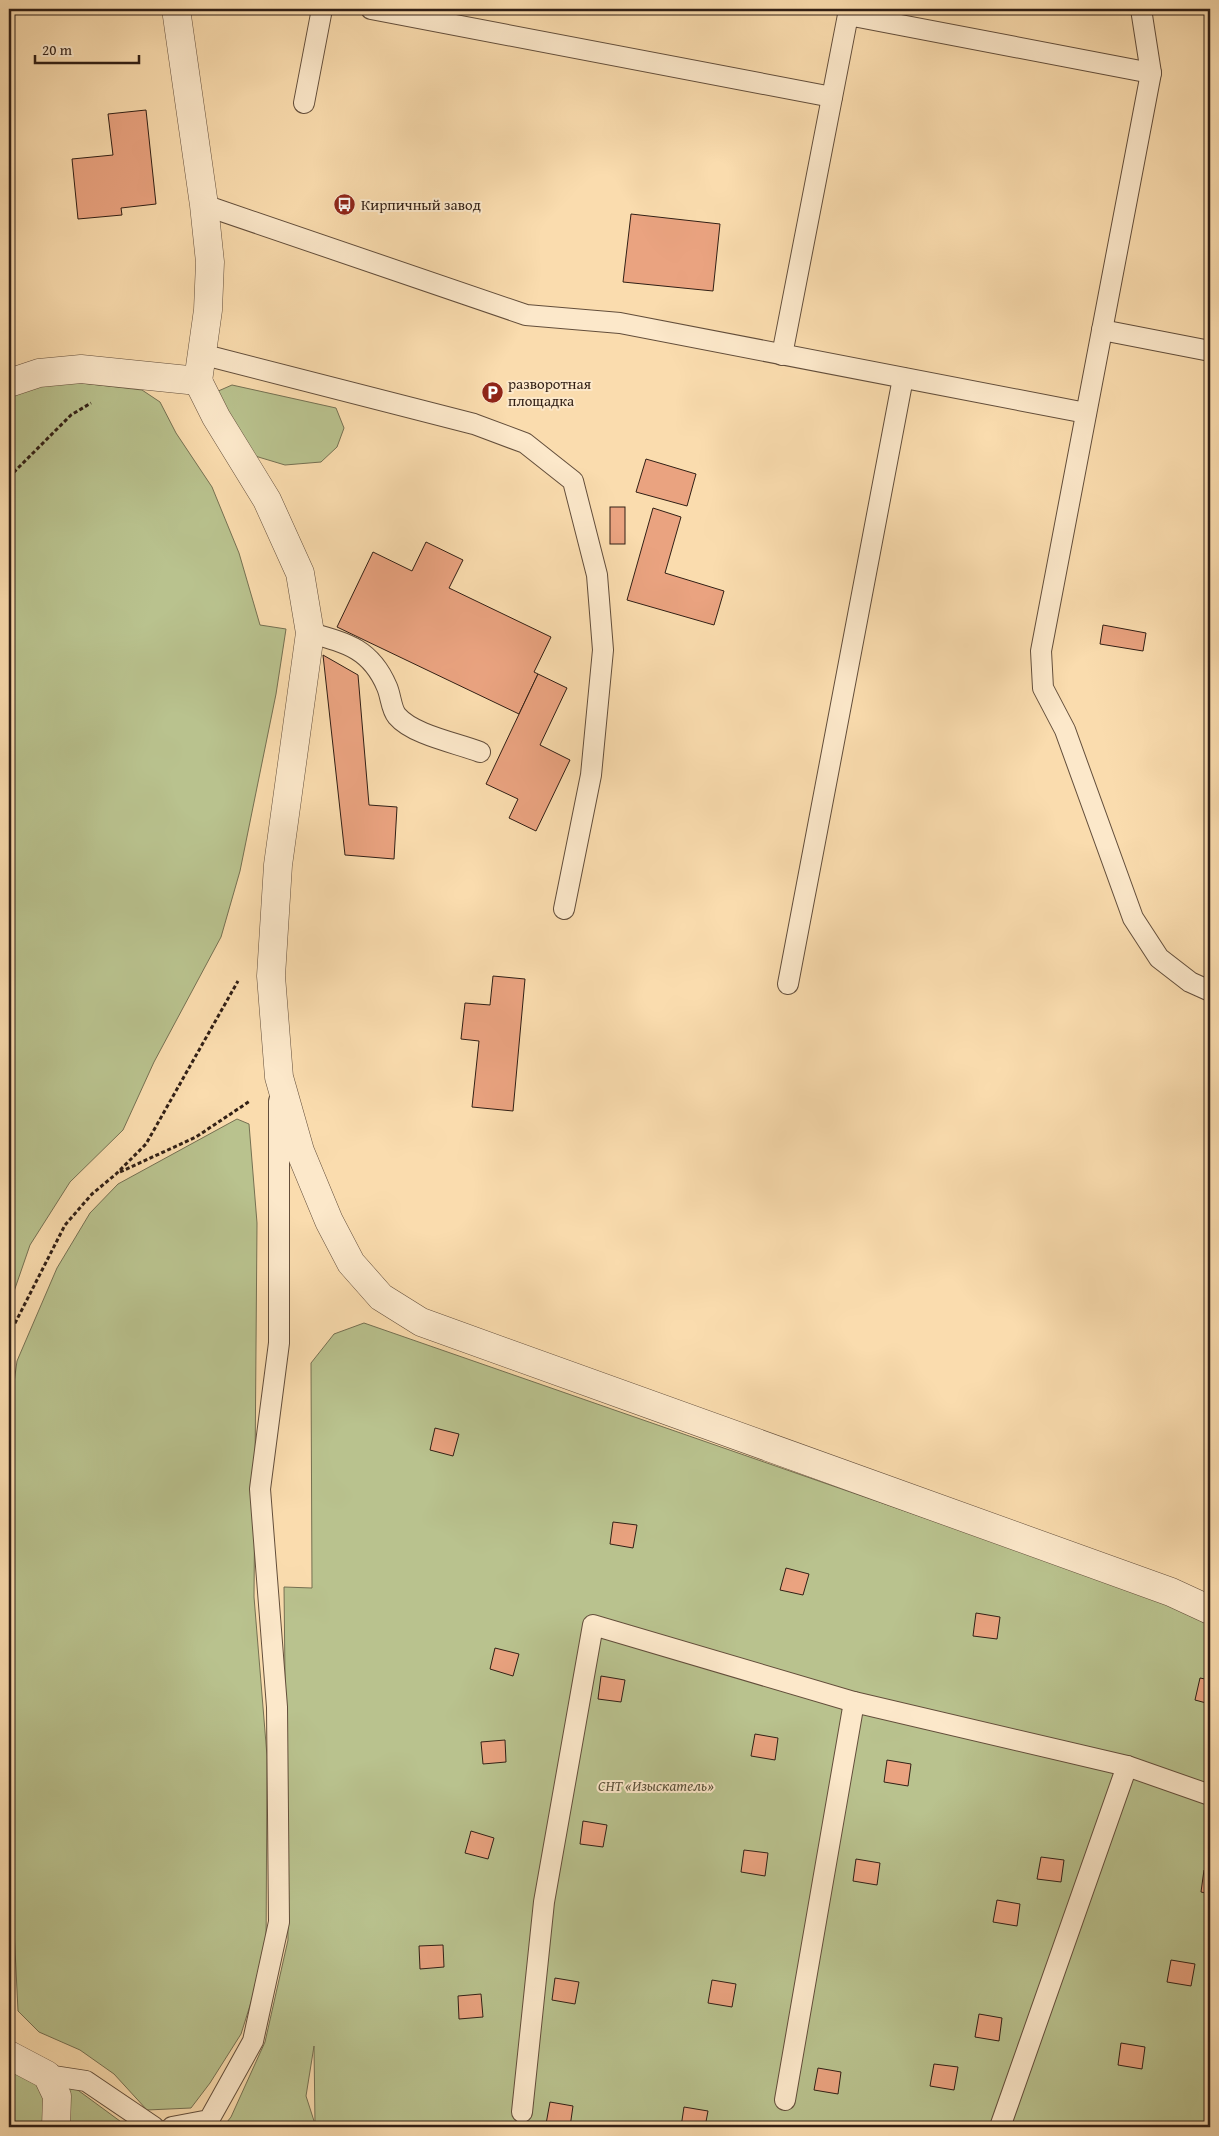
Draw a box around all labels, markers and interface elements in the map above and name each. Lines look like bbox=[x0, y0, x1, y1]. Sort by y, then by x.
scale bar bbox=[35, 32, 139, 64]
text: 20 m bbox=[42, 39, 73, 60]
bus stop icon: Кирпичный завод bbox=[333, 193, 357, 217]
place label: Кирпичный завод bbox=[361, 194, 481, 215]
place label: разворотная площадка bbox=[508, 373, 592, 411]
parking icon: разворотная площадка bbox=[480, 381, 504, 405]
park label: СНТ «Изыскатель» bbox=[598, 1775, 714, 1796]

